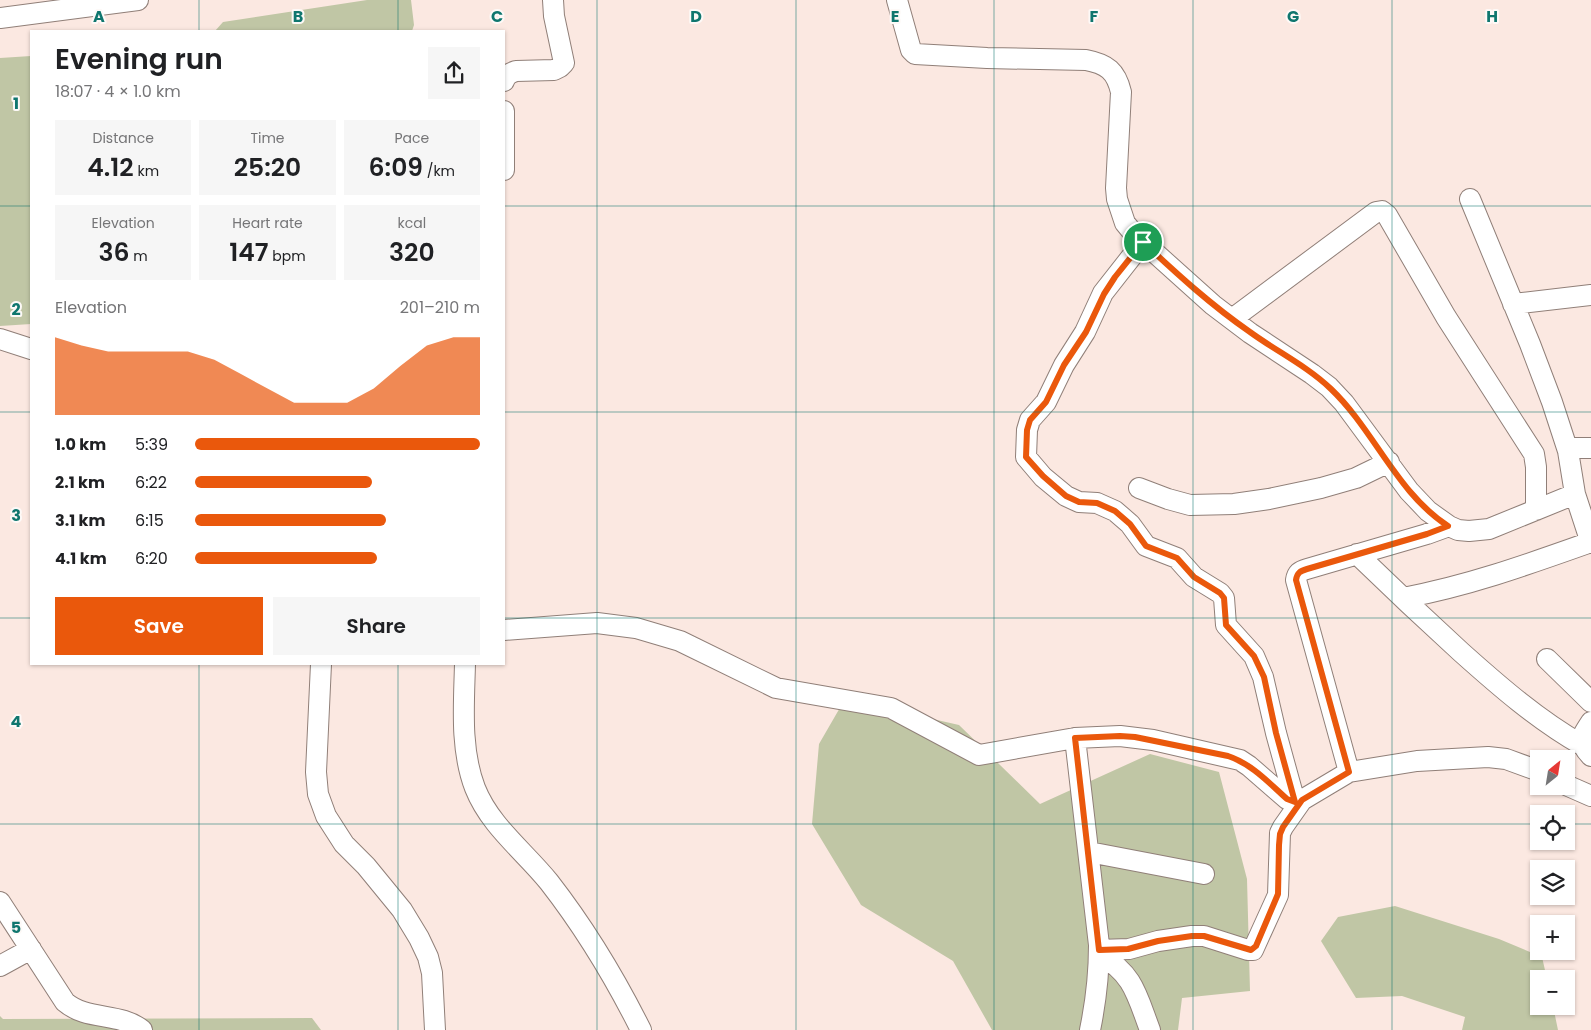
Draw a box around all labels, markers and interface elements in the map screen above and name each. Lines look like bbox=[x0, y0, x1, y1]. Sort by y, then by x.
text: A bbox=[93, 5, 105, 28]
text: B bbox=[293, 5, 303, 28]
text: C bbox=[491, 5, 503, 28]
text: D bbox=[690, 5, 702, 28]
text: E bbox=[891, 5, 899, 28]
text: F bbox=[1090, 5, 1099, 28]
text: G bbox=[1287, 5, 1299, 28]
text: H bbox=[1486, 5, 1498, 28]
text: Evening run bbox=[55, 40, 223, 79]
button: share bbox=[428, 47, 480, 99]
text: 18:07 · 4 × 1.0 km bbox=[55, 80, 181, 103]
text: 1 bbox=[13, 92, 19, 115]
text: Distance bbox=[92, 128, 154, 148]
text: Time bbox=[250, 128, 285, 148]
text: Pace bbox=[394, 128, 429, 148]
text: 4.12 bbox=[87, 150, 134, 185]
text: 25:20 bbox=[234, 150, 301, 185]
text: 6:09 bbox=[369, 150, 423, 185]
text: km bbox=[134, 161, 159, 181]
text: /km bbox=[423, 161, 455, 181]
text: Elevation bbox=[92, 213, 155, 233]
text: Heart rate bbox=[232, 213, 303, 233]
text: kcal bbox=[398, 213, 426, 233]
pin bbox=[1122, 221, 1164, 263]
icon: arrive bbox=[1129, 228, 1157, 256]
text: 36 bbox=[99, 235, 130, 270]
text: 147 bbox=[229, 235, 269, 270]
text: 320 bbox=[389, 235, 435, 270]
text: m bbox=[130, 246, 148, 266]
text: bpm bbox=[269, 246, 306, 266]
text: Elevation bbox=[55, 296, 127, 319]
text: 201–210 m bbox=[400, 296, 480, 319]
text: 2 bbox=[11, 298, 21, 321]
text: 1.0 km bbox=[55, 433, 106, 456]
text: 5:39 bbox=[135, 433, 168, 456]
text: 2.1 km bbox=[55, 471, 105, 494]
text: 6:22 bbox=[135, 471, 167, 494]
text: 3 bbox=[11, 504, 21, 527]
text: 3.1 km bbox=[55, 509, 105, 532]
text: 6:15 bbox=[135, 509, 164, 532]
text: 4.1 km bbox=[55, 547, 107, 570]
text: 6:20 bbox=[135, 547, 168, 570]
button: Save bbox=[55, 597, 263, 655]
button: Share bbox=[273, 597, 480, 655]
text: 4 bbox=[11, 710, 22, 733]
north arrow bbox=[1530, 750, 1575, 795]
map controls bbox=[1530, 750, 1575, 1015]
button: locate bbox=[1530, 805, 1575, 850]
button: layers bbox=[1530, 860, 1575, 905]
button: + bbox=[1530, 915, 1575, 960]
text: 5 bbox=[11, 916, 21, 939]
button: − bbox=[1530, 970, 1575, 1015]

